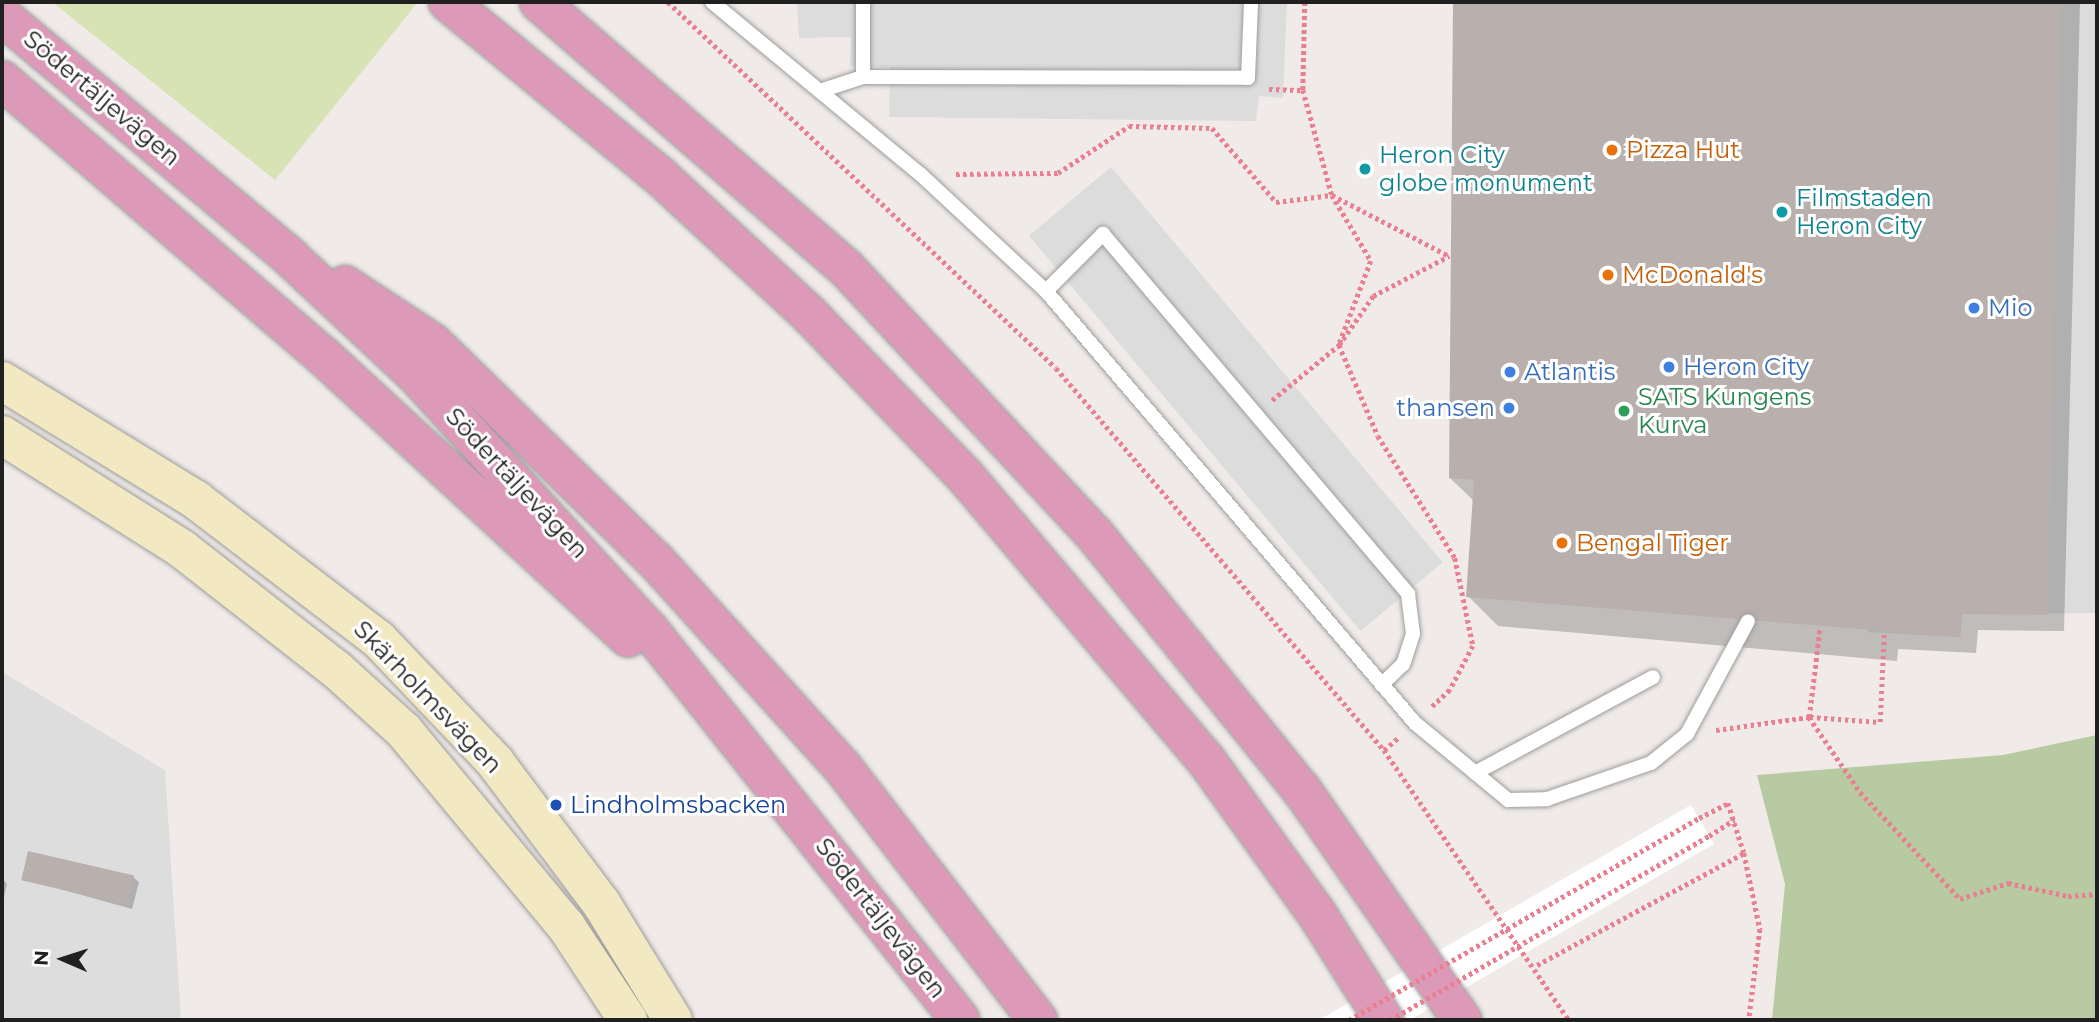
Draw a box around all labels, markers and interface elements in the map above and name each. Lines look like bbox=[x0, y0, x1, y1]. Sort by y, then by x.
street label: Södertäljevägen bbox=[18, 24, 186, 172]
place label: Pizza Hut bbox=[1626, 136, 1740, 164]
place label: Heron City globe monument bbox=[1379, 141, 1593, 197]
marker: Pizza Hut bbox=[1604, 142, 1620, 158]
marker: Heron City globe monument bbox=[1357, 161, 1373, 177]
place label: Filmstaden Heron City bbox=[1796, 184, 1932, 240]
marker: Filmstaden Heron City bbox=[1774, 204, 1790, 220]
place label: McDonald's bbox=[1622, 261, 1763, 289]
marker: McDonald's bbox=[1600, 267, 1616, 283]
place label: Mio bbox=[1988, 294, 2032, 322]
marker: Mio bbox=[1966, 300, 1982, 316]
place label: Heron City bbox=[1683, 353, 1809, 381]
place label: Atlantis bbox=[1524, 358, 1616, 386]
marker: Heron City bbox=[1661, 359, 1677, 375]
marker: Atlantis bbox=[1502, 364, 1518, 380]
place label: SATS Kungens Kurva bbox=[1638, 383, 1812, 439]
place label: thansen bbox=[1396, 394, 1495, 422]
marker: thansen bbox=[1501, 400, 1517, 416]
street label: Södertäljevägen bbox=[440, 402, 594, 564]
marker: SATS Kungens Kurva bbox=[1616, 403, 1632, 419]
place label: Bengal Tiger bbox=[1576, 529, 1729, 557]
marker: Bengal Tiger bbox=[1554, 535, 1570, 551]
street label: Skärholmsvägen bbox=[348, 615, 508, 779]
place label: Lindholmsbacken bbox=[570, 791, 786, 819]
marker: Lindholmsbacken bbox=[548, 797, 564, 813]
street label: Södertäljevägen bbox=[810, 832, 952, 1004]
north arrow bbox=[28, 924, 98, 994]
text: N bbox=[30, 950, 53, 966]

